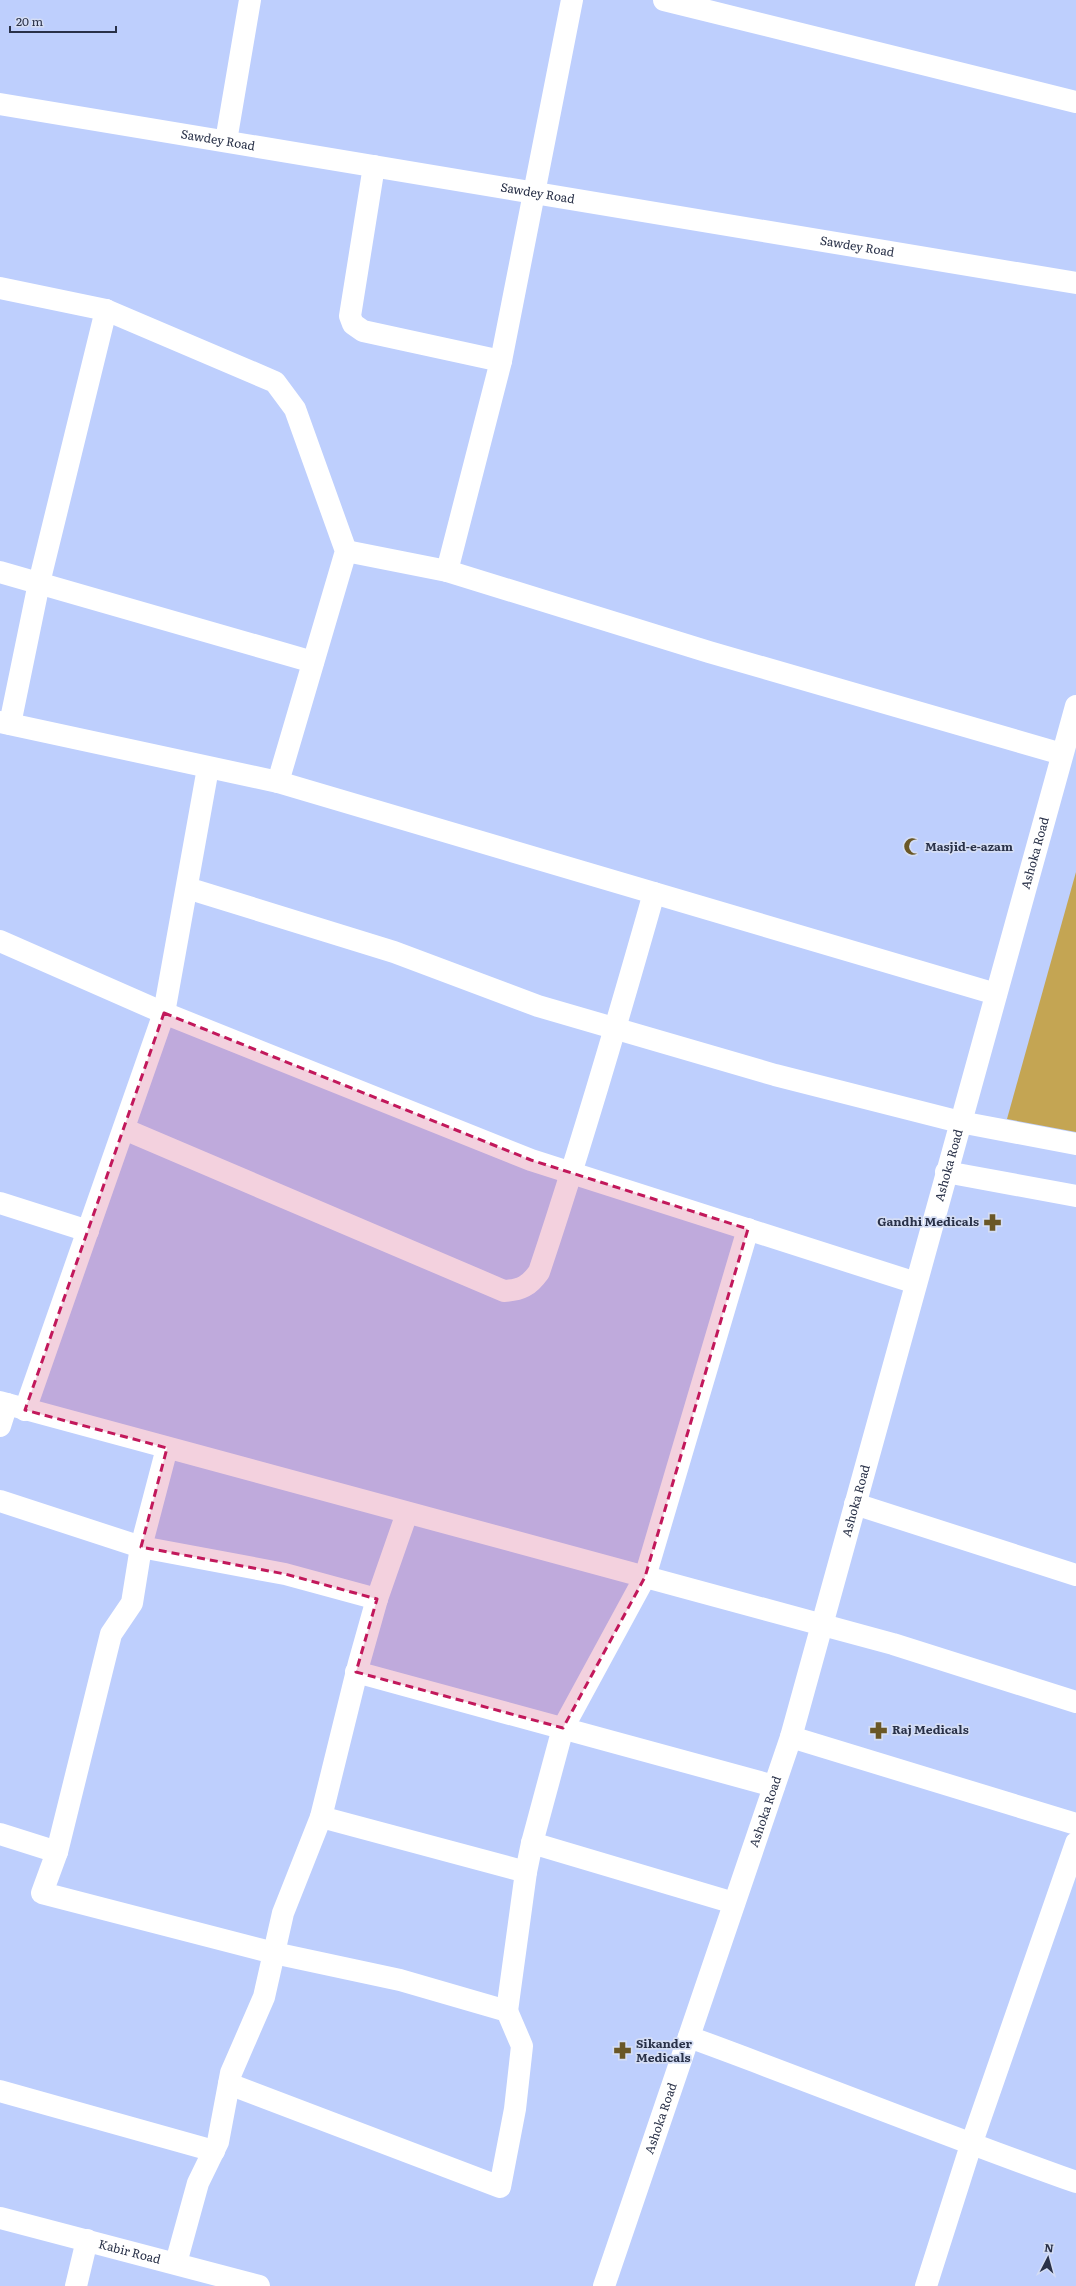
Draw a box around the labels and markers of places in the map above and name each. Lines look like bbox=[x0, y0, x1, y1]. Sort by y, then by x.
mosque icon: Masjid-e-azam bbox=[902, 837, 922, 857]
place label: Masjid-e-azam bbox=[925, 837, 1013, 855]
place label: Gandhi Medicals bbox=[877, 1212, 979, 1230]
pharmacy icon: Gandhi Medicals bbox=[982, 1212, 1002, 1232]
pharmacy icon: Raj Medicals bbox=[869, 1720, 889, 1740]
place label: Raj Medicals bbox=[892, 1720, 969, 1738]
place label: Sikander Medicals bbox=[636, 2034, 692, 2066]
pharmacy icon: Sikander Medicals bbox=[613, 2041, 633, 2061]

